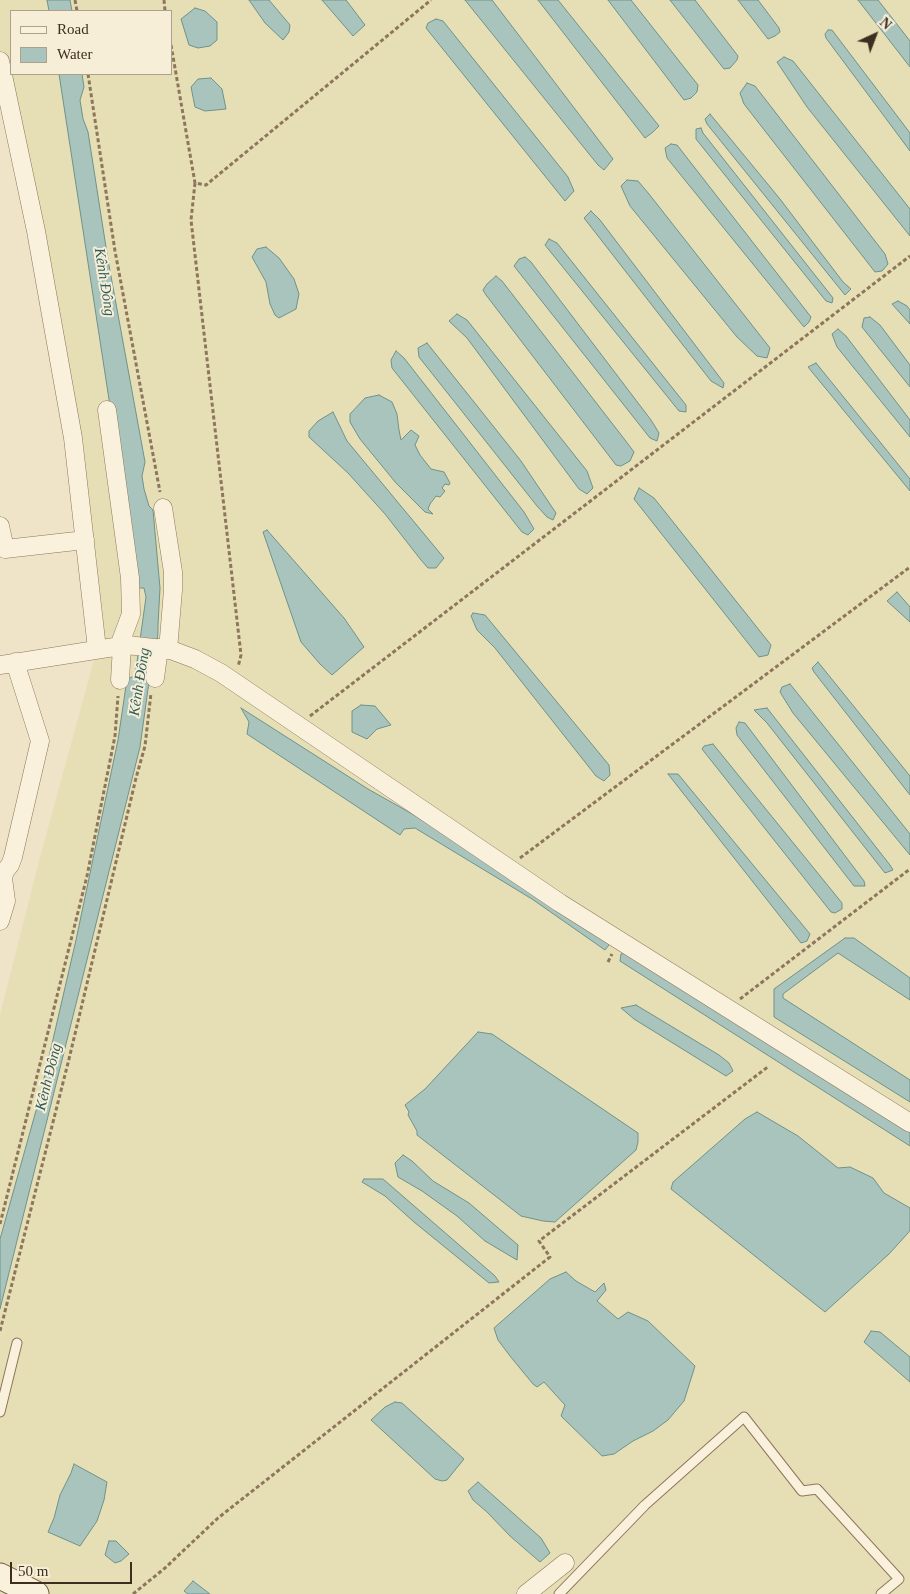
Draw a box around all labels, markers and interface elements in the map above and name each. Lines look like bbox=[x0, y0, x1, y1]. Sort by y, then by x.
legend bbox=[10, 10, 172, 75]
north arrow bbox=[850, 10, 900, 60]
text: N bbox=[877, 15, 894, 33]
text: Road bbox=[57, 21, 89, 37]
text: Water bbox=[57, 46, 92, 62]
water label: Kênh Đông bbox=[90, 247, 118, 317]
water label: Kênh Đông bbox=[126, 647, 154, 717]
water label: Kênh Đông bbox=[32, 1041, 66, 1113]
scale bar bbox=[12, 1552, 135, 1584]
text: 50 m bbox=[18, 1563, 48, 1579]

